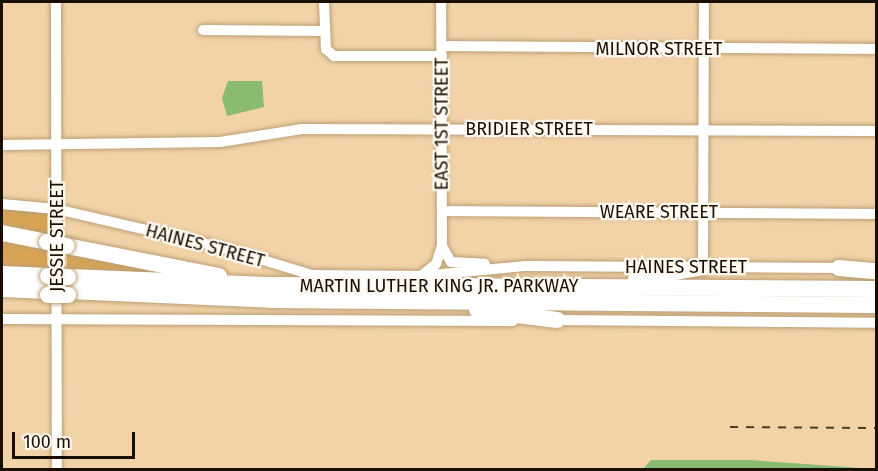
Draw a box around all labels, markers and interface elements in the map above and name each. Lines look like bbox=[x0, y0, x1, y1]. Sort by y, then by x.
street label: MILNOR STREET bbox=[596, 38, 722, 60]
street label: EAST 1ST STREET bbox=[431, 58, 453, 190]
street label: BRIDIER STREET bbox=[465, 118, 593, 140]
street label: JESSIE STREET bbox=[46, 180, 68, 292]
street label: WEARE STREET bbox=[600, 201, 718, 223]
street label: HAINES STREET bbox=[143, 220, 267, 272]
street label: HAINES STREET bbox=[625, 256, 747, 278]
street label: MARTIN LUTHER KING JR. PARKWAY bbox=[300, 275, 578, 297]
scale bar bbox=[15, 420, 138, 458]
text: 100 m bbox=[23, 431, 71, 453]

